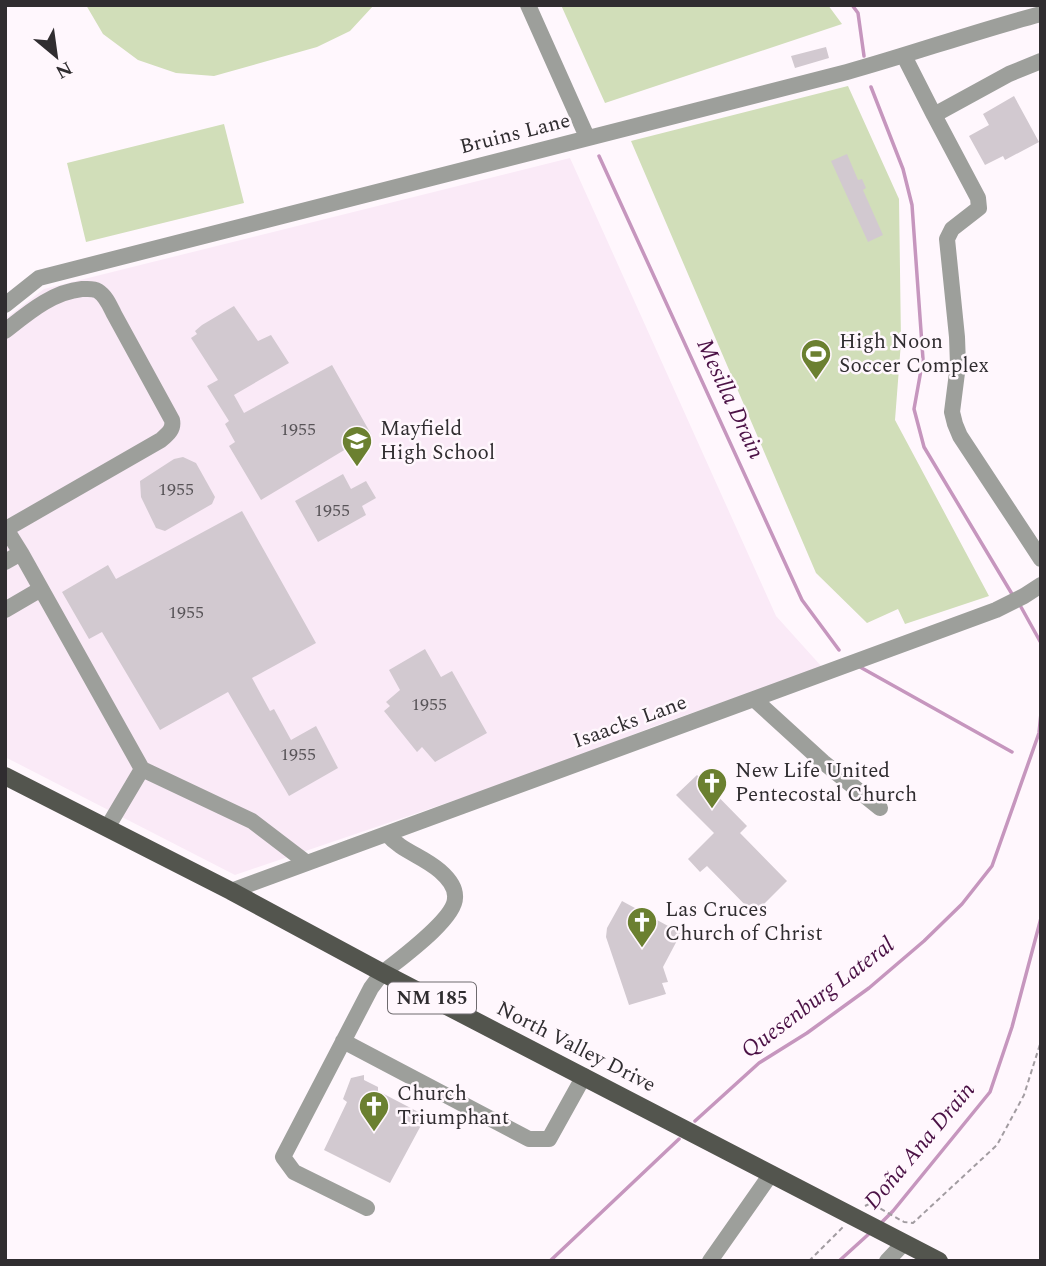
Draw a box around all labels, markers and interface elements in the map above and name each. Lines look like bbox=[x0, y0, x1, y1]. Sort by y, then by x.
north arrow bbox=[21, 21, 91, 91]
text: N bbox=[50, 53, 77, 86]
street label: Bruins Lane bbox=[456, 105, 574, 163]
place label: High Noon Soccer Complex bbox=[839, 326, 989, 382]
water label: Mesilla Drain bbox=[687, 333, 773, 465]
sports icon: High Noon Soccer Complex bbox=[799, 337, 833, 381]
place label: Mayfield High School bbox=[380, 413, 495, 469]
house number: 1955 bbox=[280, 416, 316, 443]
school or university icon: Mayfield High School bbox=[340, 424, 374, 468]
house number: 1955 bbox=[158, 476, 194, 503]
house number: 1955 bbox=[314, 497, 350, 524]
house number: 1955 bbox=[168, 599, 204, 626]
street label: Isaacks Lane bbox=[568, 687, 692, 757]
house number: 1955 bbox=[411, 691, 447, 718]
house number: 1955 bbox=[280, 741, 316, 768]
place label: New Life United Pentecostal Church bbox=[735, 755, 917, 811]
church icon: New Life United Pentecostal Church bbox=[695, 766, 729, 810]
place label: Las Cruces Church of Christ bbox=[665, 894, 823, 950]
church icon: Las Cruces Church of Christ bbox=[625, 905, 659, 949]
water label: Quesenburg Lateral bbox=[734, 929, 902, 1067]
road number: NM 185 bbox=[388, 982, 476, 1014]
street label: North Valley Drive bbox=[491, 993, 661, 1101]
water label: Doña Ana Drain bbox=[856, 1074, 984, 1218]
place label: Church Triumphant bbox=[397, 1078, 509, 1134]
church icon: Church Triumphant bbox=[357, 1089, 391, 1133]

